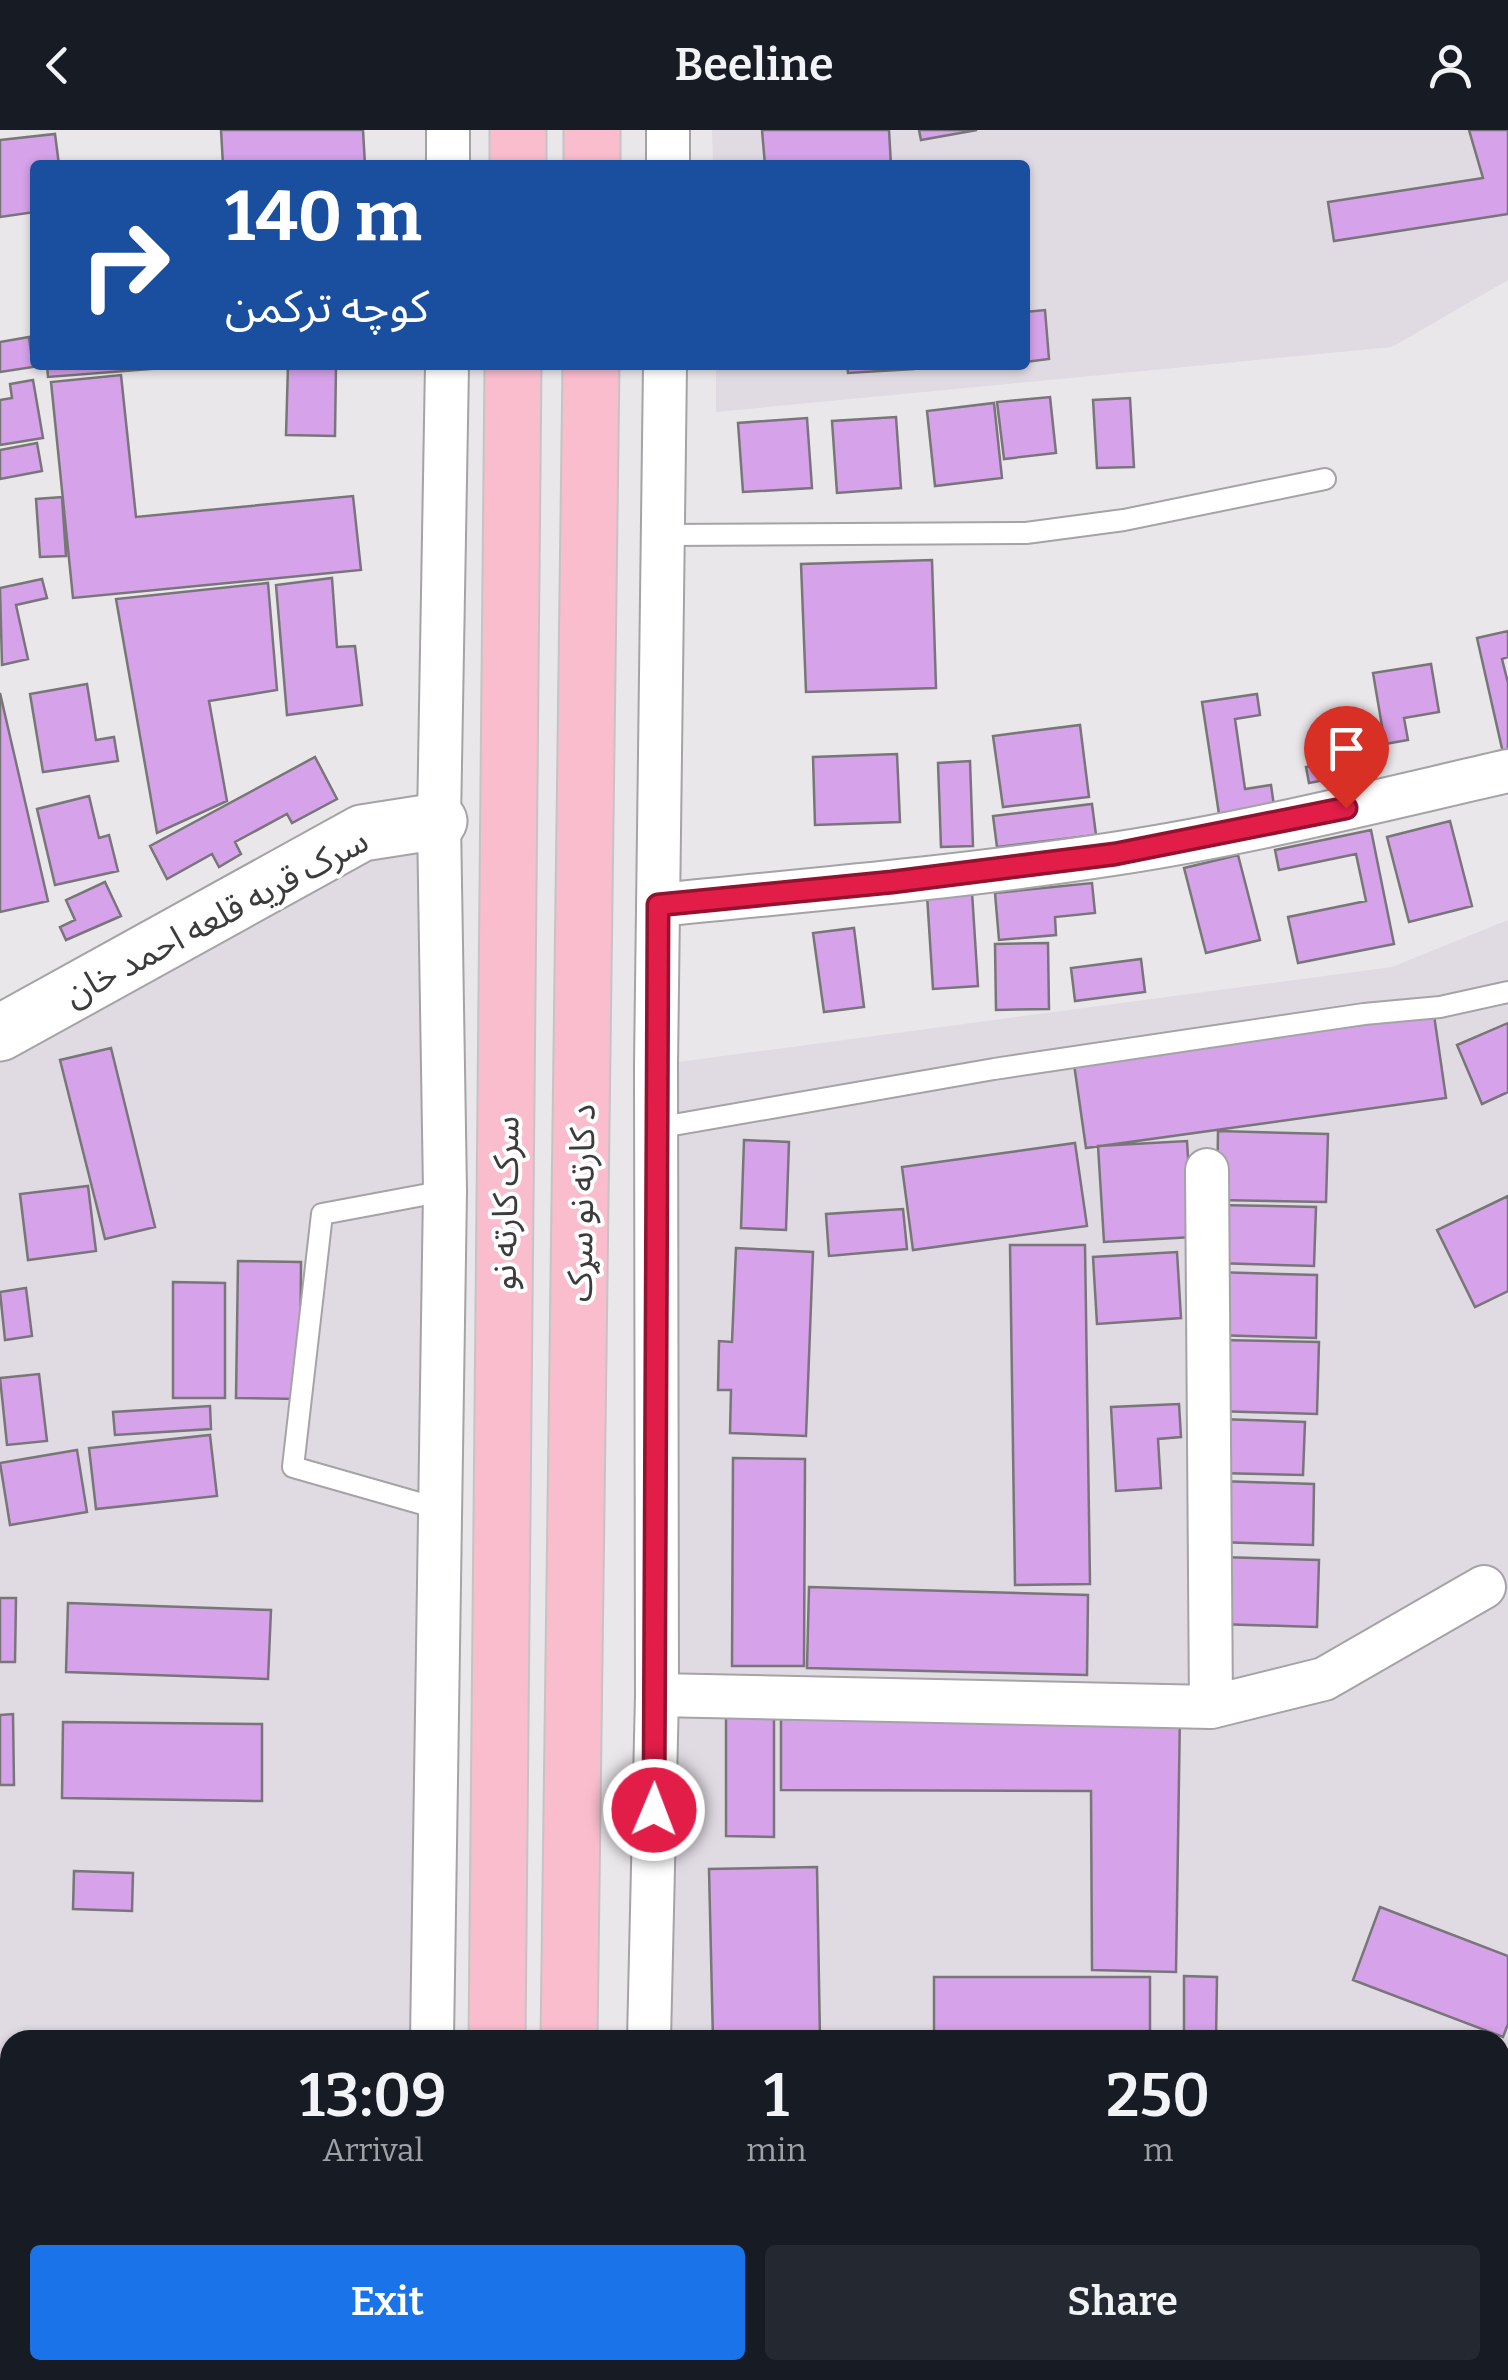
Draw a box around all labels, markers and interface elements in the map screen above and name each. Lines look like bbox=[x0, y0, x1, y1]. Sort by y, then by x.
icon: back bbox=[30, 38, 85, 93]
text: Beeline bbox=[674, 38, 834, 92]
icon: person bbox=[1423, 38, 1478, 93]
text: 140 m bbox=[225, 175, 422, 259]
icon: right bbox=[60, 200, 190, 330]
text: کوچه ترکمن bbox=[225, 280, 429, 334]
pin bbox=[1304, 706, 1389, 809]
icon: arrive bbox=[1319, 721, 1374, 776]
street label: سرک قریه قلعه احمد خان bbox=[57, 819, 375, 1015]
street label: د کارته نو سړک bbox=[558, 1104, 604, 1302]
street label: سرک کارته نو bbox=[482, 1115, 528, 1291]
position arrow bbox=[602, 1758, 706, 1862]
text: 13:09 bbox=[300, 2060, 447, 2132]
text: 1 bbox=[764, 2060, 789, 2132]
text: 250 bbox=[1106, 2060, 1210, 2132]
text: Arrival bbox=[322, 2131, 424, 2169]
text: min bbox=[746, 2131, 807, 2169]
text: m bbox=[1143, 2131, 1173, 2169]
button: Exit bbox=[30, 2245, 745, 2360]
button: Share bbox=[765, 2245, 1480, 2360]

